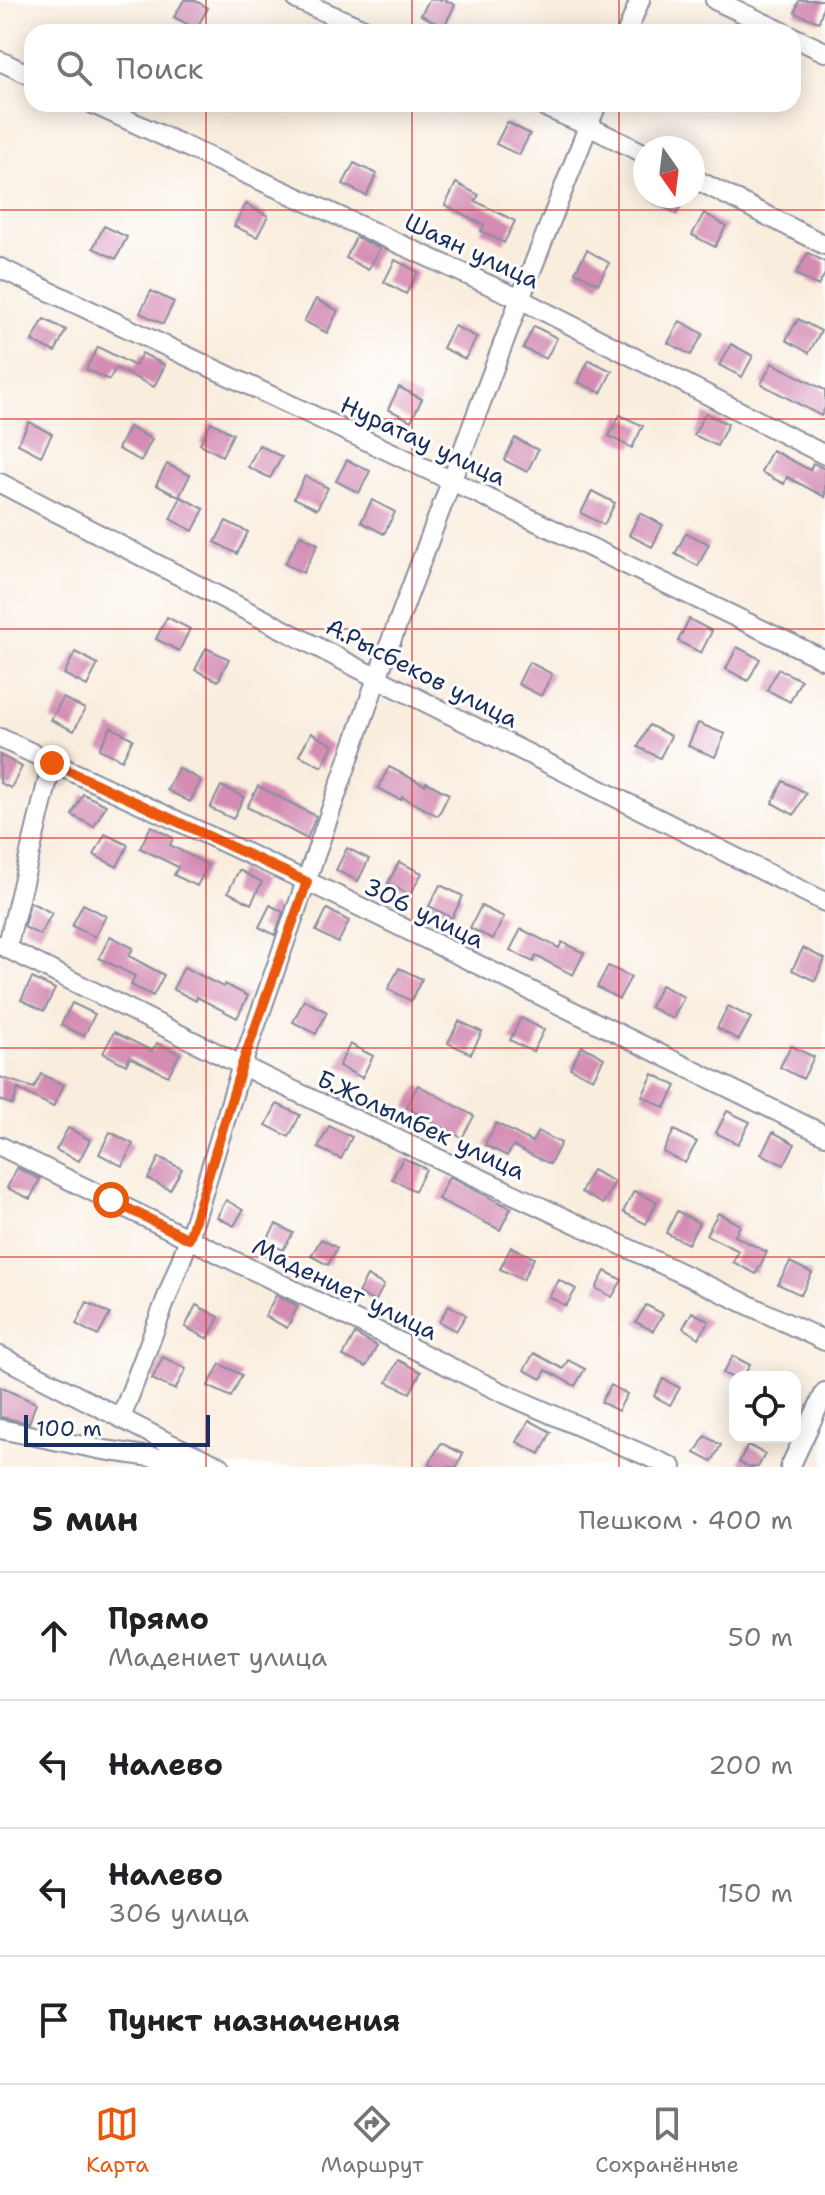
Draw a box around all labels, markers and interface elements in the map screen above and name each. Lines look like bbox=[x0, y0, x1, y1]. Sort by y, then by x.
search box bbox=[24, 24, 801, 112]
icon: search bbox=[52, 46, 96, 90]
text: Поиск bbox=[116, 48, 204, 89]
north arrow bbox=[633, 136, 705, 208]
street label: Шаян улица bbox=[399, 206, 545, 296]
street label: Нуратау улица bbox=[335, 389, 511, 493]
street label: А.Рысбеков улица bbox=[320, 611, 524, 735]
route end bbox=[34, 745, 70, 781]
street label: 306 улица bbox=[359, 870, 490, 956]
street label: Б.Жолымбек улица bbox=[312, 1063, 530, 1187]
route start bbox=[93, 1182, 129, 1218]
street label: Мадениет улица bbox=[247, 1230, 443, 1348]
map controls bbox=[729, 1371, 801, 1443]
button: locate bbox=[729, 1371, 801, 1443]
scale bar bbox=[24, 1411, 210, 1447]
text: 100 m bbox=[36, 1414, 102, 1443]
text: 5 мин bbox=[32, 1496, 139, 1542]
text: Пешком · 400 m bbox=[579, 1502, 793, 1537]
text: Прямо bbox=[108, 1598, 209, 1639]
icon: ahead bbox=[32, 1614, 76, 1658]
text: 50 m bbox=[728, 1619, 793, 1654]
text: Мадениет улица bbox=[108, 1639, 327, 1674]
icon: left bbox=[32, 1742, 76, 1786]
text: Налево bbox=[108, 1744, 223, 1785]
text: 200 m bbox=[708, 1747, 793, 1782]
text: Налево bbox=[108, 1854, 223, 1895]
icon: left bbox=[32, 1870, 76, 1914]
text: 150 m bbox=[717, 1875, 793, 1910]
text: 306 улица bbox=[108, 1895, 249, 1930]
icon: arrive bbox=[32, 1998, 76, 2042]
text: Пункт назначения bbox=[108, 2000, 400, 2041]
tab: Карта bbox=[86, 2102, 149, 2179]
tab: Маршрут bbox=[321, 2102, 423, 2179]
tab: Сохранённые bbox=[595, 2102, 739, 2179]

